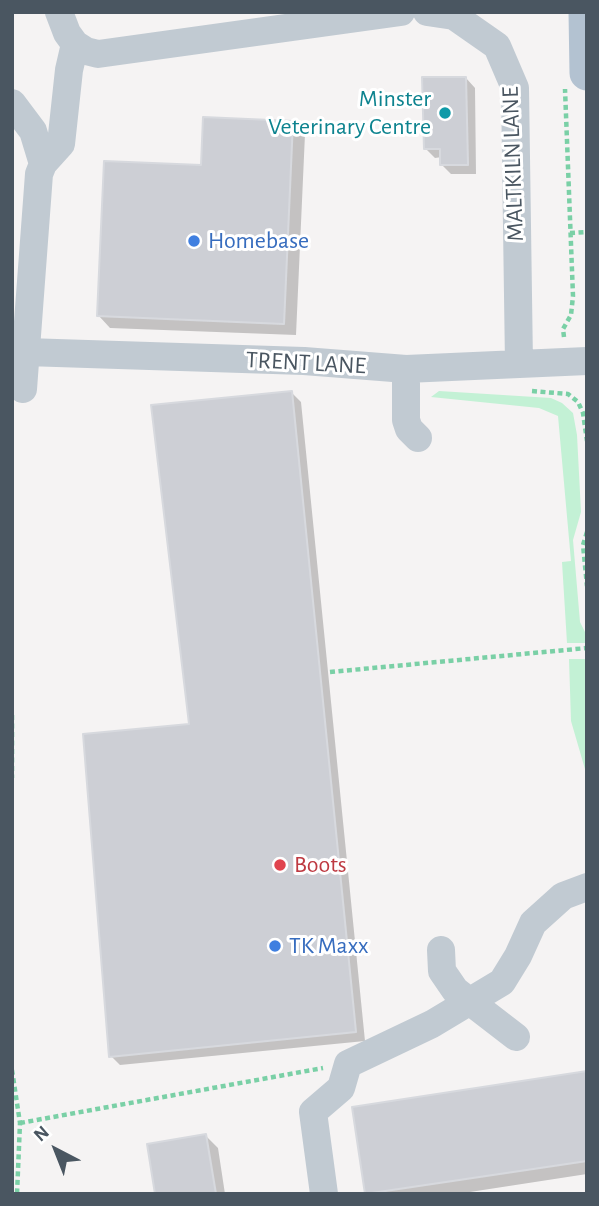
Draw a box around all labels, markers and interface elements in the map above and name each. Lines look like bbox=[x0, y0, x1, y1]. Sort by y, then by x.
place label: Minster Veterinary Centre bbox=[268, 85, 431, 141]
street label: MALTKILN LANE bbox=[496, 86, 530, 242]
marker: Minster Veterinary Centre bbox=[437, 105, 453, 121]
place label: Homebase bbox=[208, 227, 309, 255]
marker: Homebase bbox=[186, 233, 202, 249]
street label: TRENT LANE bbox=[245, 345, 367, 381]
place label: Boots bbox=[294, 851, 347, 879]
marker: Boots bbox=[272, 857, 288, 873]
place label: TK Maxx bbox=[289, 932, 369, 960]
marker: TK Maxx bbox=[267, 938, 283, 954]
north arrow bbox=[21, 1115, 91, 1185]
text: N bbox=[30, 1123, 53, 1146]

